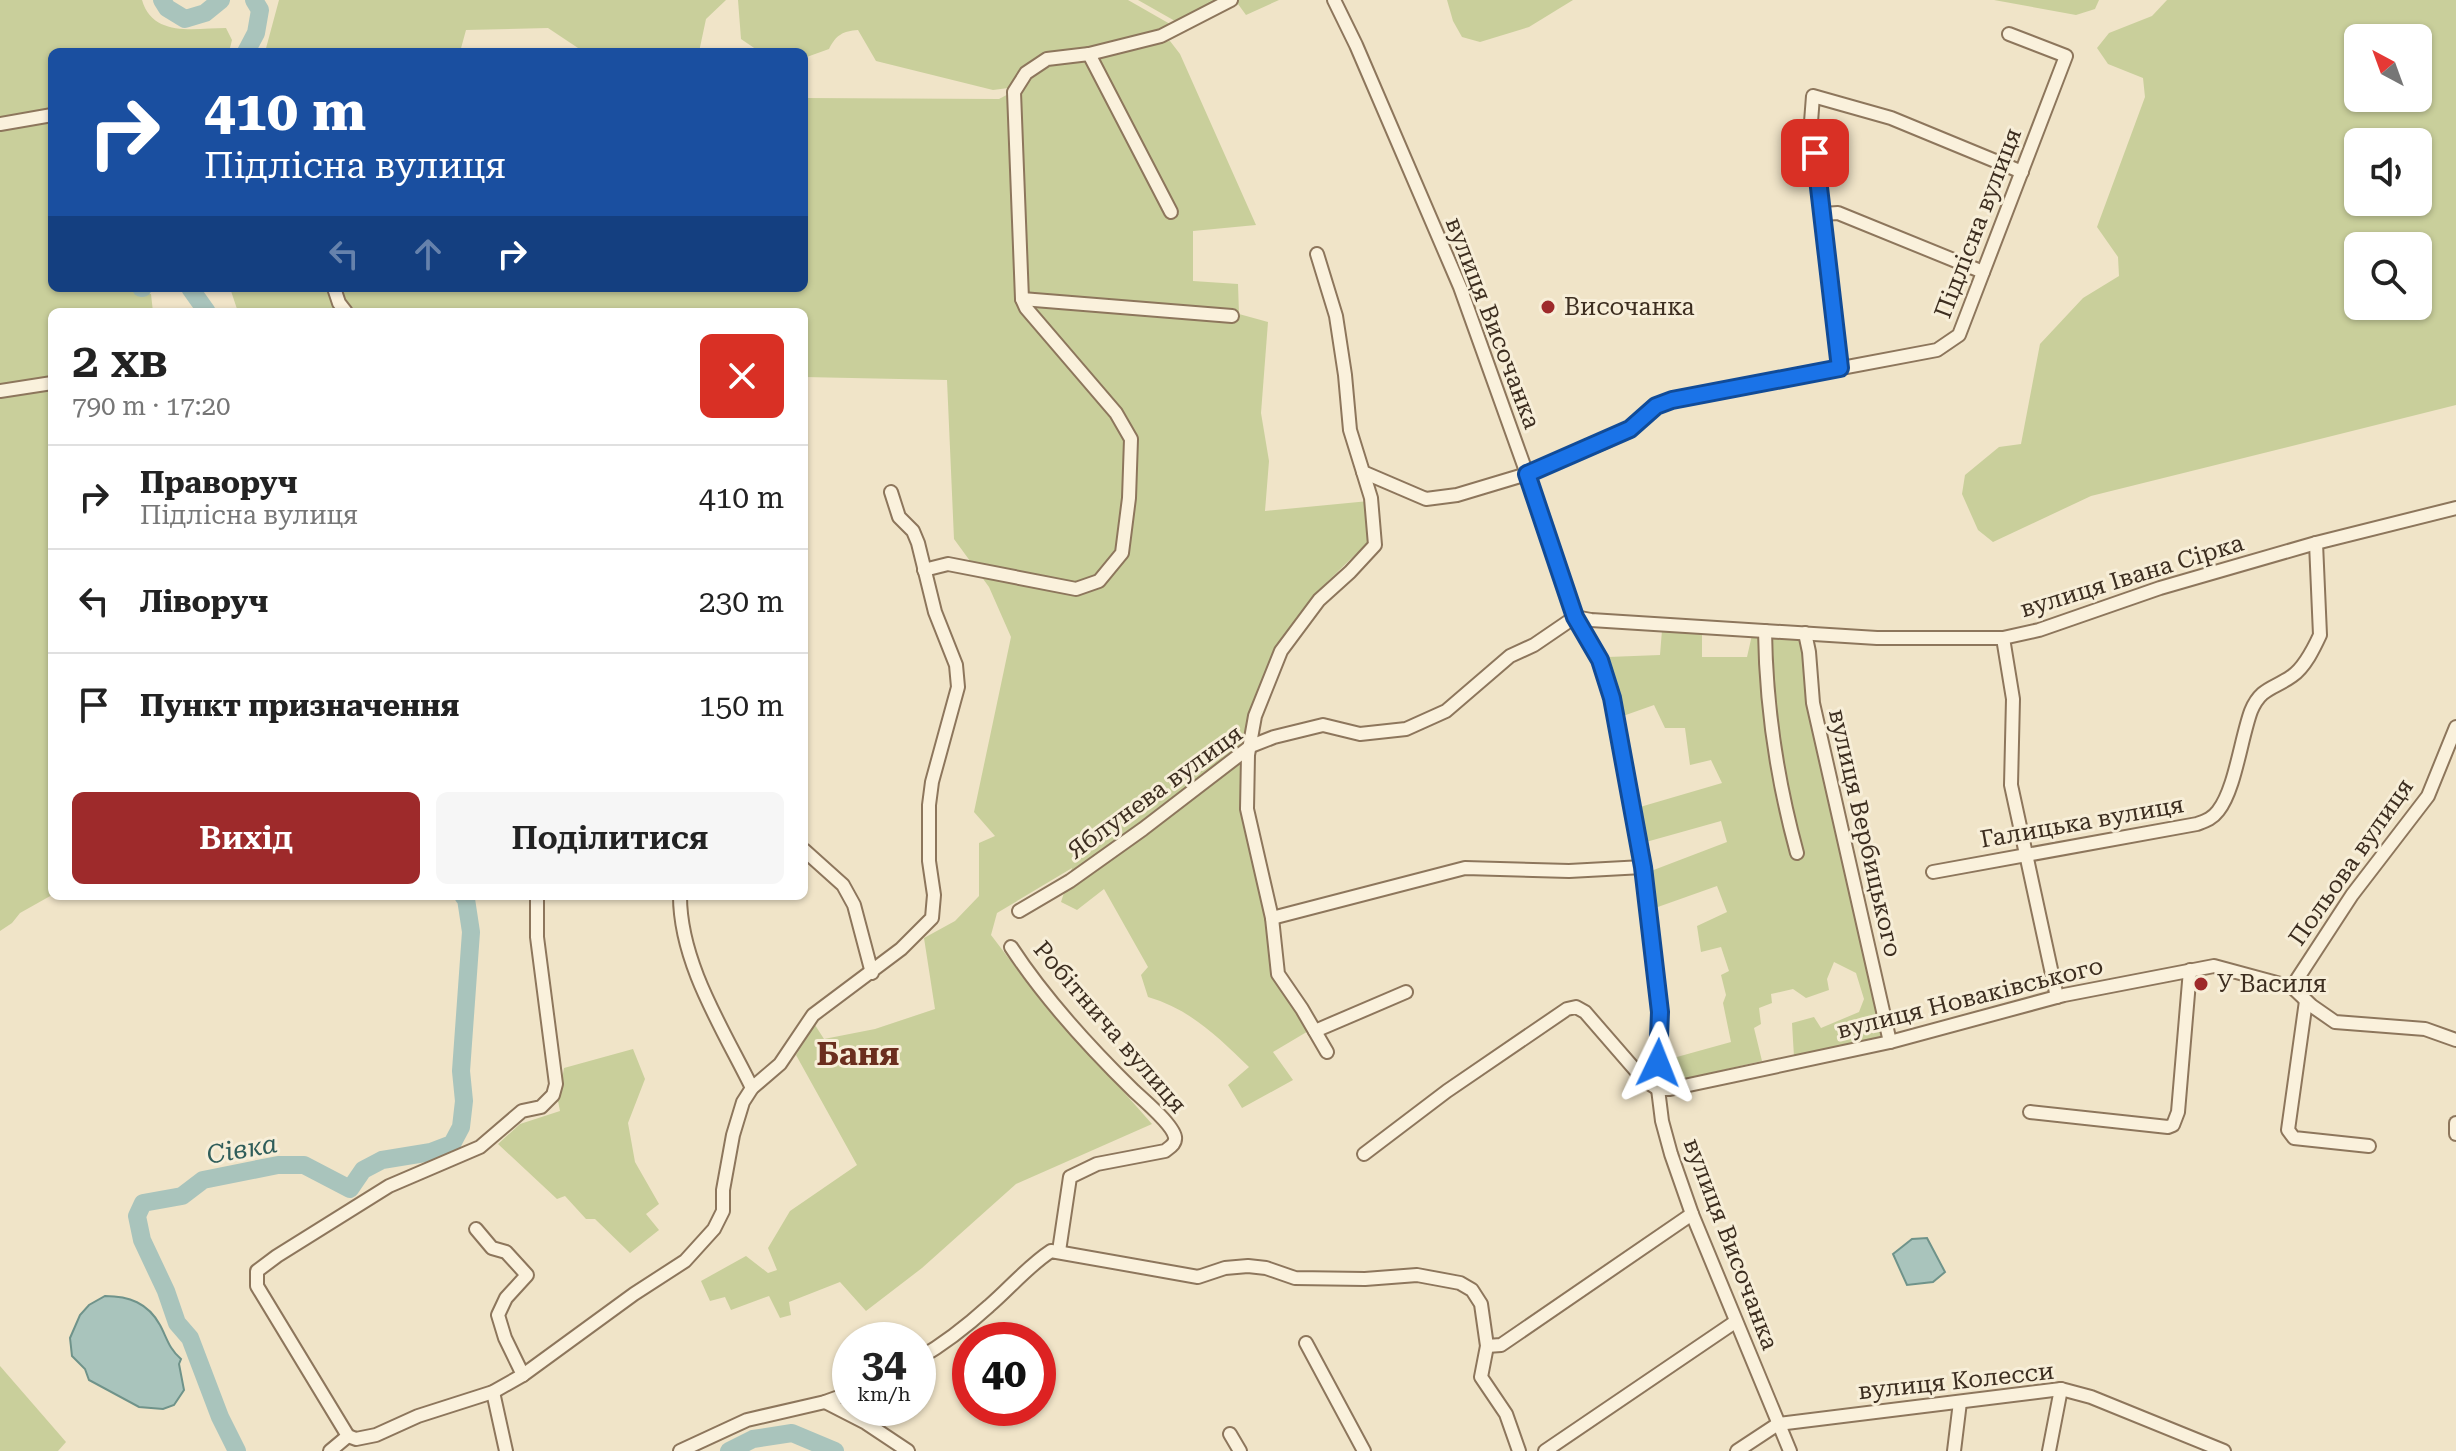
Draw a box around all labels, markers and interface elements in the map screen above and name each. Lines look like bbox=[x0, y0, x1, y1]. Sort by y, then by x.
north arrow bbox=[2344, 24, 2432, 112]
map controls bbox=[2344, 24, 2432, 320]
text: 410 m bbox=[204, 78, 366, 144]
icon: right bbox=[72, 80, 176, 184]
pin bbox=[1781, 119, 1849, 187]
street label: Підлісна вулиця bbox=[1929, 124, 2027, 322]
button: sound bbox=[2344, 128, 2432, 216]
icon: arrive bbox=[1793, 131, 1837, 175]
text: Підлісна вулиця bbox=[204, 145, 506, 187]
street label: вулиця Височанка bbox=[1440, 213, 1546, 433]
icon: left bbox=[322, 232, 366, 276]
icon: ahead bbox=[406, 232, 450, 276]
icon: right bbox=[490, 232, 534, 276]
button: search bbox=[2344, 232, 2432, 320]
place label: Височанка bbox=[1564, 293, 1695, 321]
marker: Височанка bbox=[1539, 298, 1557, 316]
text: 2 хв bbox=[72, 333, 168, 389]
button: close bbox=[700, 334, 784, 418]
text: 790 m · 17:20 bbox=[72, 391, 231, 421]
text: Праворуч bbox=[140, 465, 297, 500]
icon: right bbox=[72, 475, 116, 519]
text: 410 m bbox=[699, 480, 784, 515]
text: Підлісна вулиця bbox=[140, 500, 358, 530]
street label: вулиця Івана Сірка bbox=[2017, 529, 2247, 623]
icon: left bbox=[72, 579, 116, 623]
text: Ліворуч bbox=[140, 584, 268, 619]
text: 230 m bbox=[699, 584, 784, 619]
icon: arrive bbox=[72, 683, 116, 727]
text: Пункт призначення bbox=[140, 688, 459, 723]
text: 150 m bbox=[699, 688, 784, 723]
street label: вулиця Вербицького bbox=[1823, 706, 1907, 960]
street label: Яблунева вулиця bbox=[1062, 719, 1248, 865]
street label: Польова вулиця bbox=[2283, 773, 2419, 951]
street label: Галицька вулиця bbox=[1978, 790, 2186, 854]
button: Вихід bbox=[72, 792, 420, 884]
button: Поділитися bbox=[436, 792, 784, 884]
street label: Робітнича вулиця bbox=[1028, 935, 1192, 1119]
street label: вулиця Новаківського bbox=[1834, 951, 2106, 1045]
place label: У Василя bbox=[2217, 970, 2327, 998]
marker: У Василя bbox=[2192, 975, 2210, 993]
position arrow bbox=[1616, 1021, 1700, 1105]
district label: Баня bbox=[817, 1035, 899, 1073]
water label: Сівка bbox=[204, 1128, 280, 1170]
street label: вулиця Височанка bbox=[1678, 1134, 1784, 1354]
speed limit sign: 40 bbox=[952, 1322, 1056, 1426]
text: 34 bbox=[862, 1340, 906, 1387]
street label: вулиця Колесси bbox=[1857, 1357, 2055, 1405]
text: km/h bbox=[857, 1382, 911, 1406]

